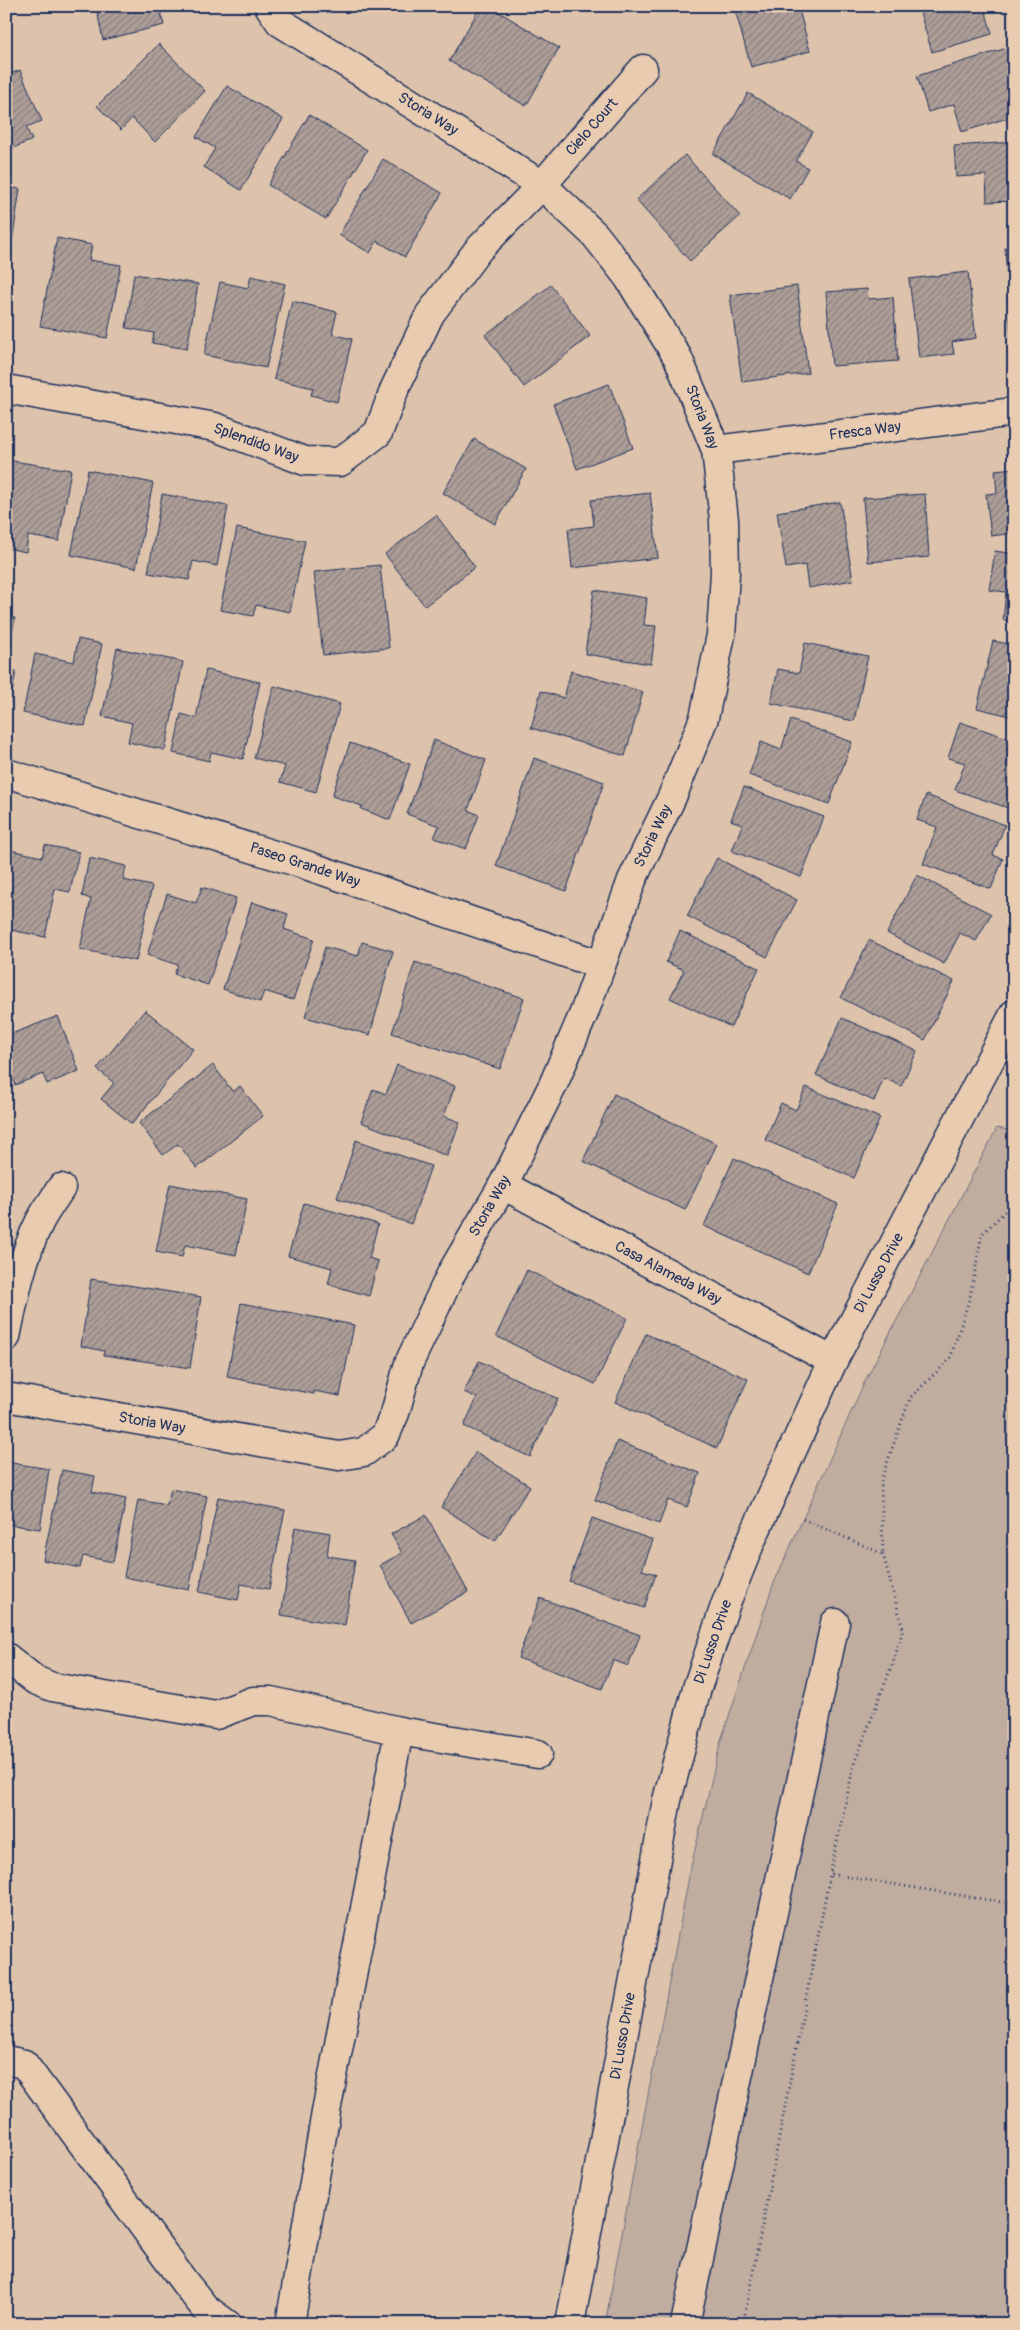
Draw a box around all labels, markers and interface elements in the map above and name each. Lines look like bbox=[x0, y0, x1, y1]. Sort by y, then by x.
street label: Storia Way bbox=[394, 88, 462, 140]
street label: Cielo Court bbox=[562, 93, 623, 160]
street label: Storia Way bbox=[681, 382, 723, 452]
street label: Fresca Way bbox=[828, 417, 903, 445]
street label: Splendido Way bbox=[211, 419, 302, 467]
street label: Storia Way bbox=[630, 801, 677, 870]
street label: Paseo Grande Way bbox=[248, 838, 363, 892]
street label: Storia Way bbox=[465, 1172, 515, 1240]
street label: Di Lusso Drive bbox=[850, 1229, 908, 1316]
street label: Casa Alameda Way bbox=[611, 1237, 725, 1309]
street label: Storia Way bbox=[117, 1408, 187, 1438]
street label: Di Lusso Drive bbox=[690, 1597, 737, 1687]
street label: Di Lusso Drive bbox=[606, 1990, 640, 2081]

